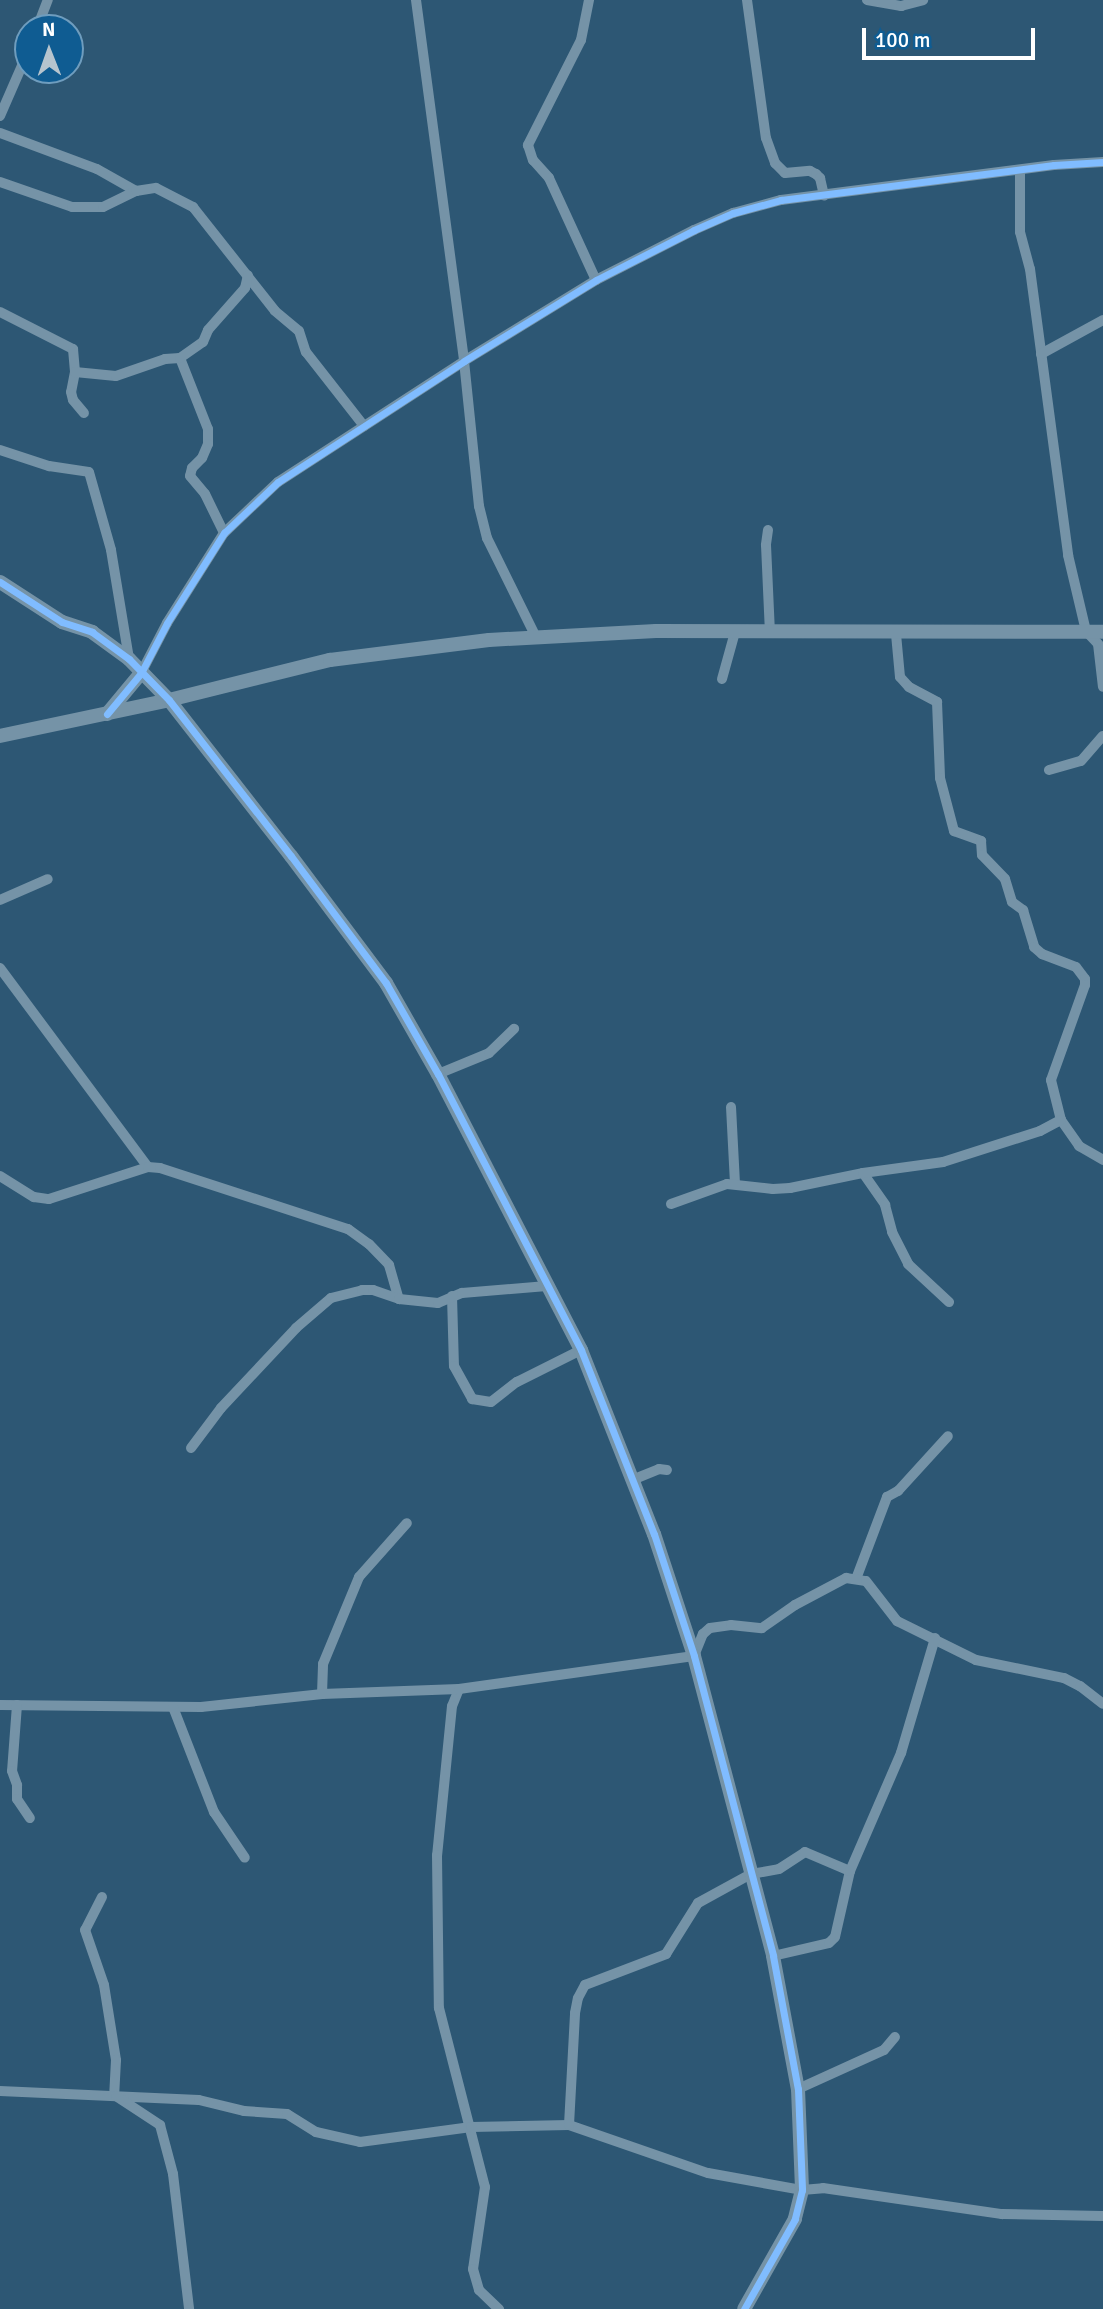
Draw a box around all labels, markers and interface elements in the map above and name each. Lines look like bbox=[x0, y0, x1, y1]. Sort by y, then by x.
north arrow bbox=[14, 14, 84, 84]
scale bar bbox=[865, 14, 1038, 58]
text: N bbox=[42, 18, 55, 42]
text: 100 m bbox=[875, 27, 930, 53]

